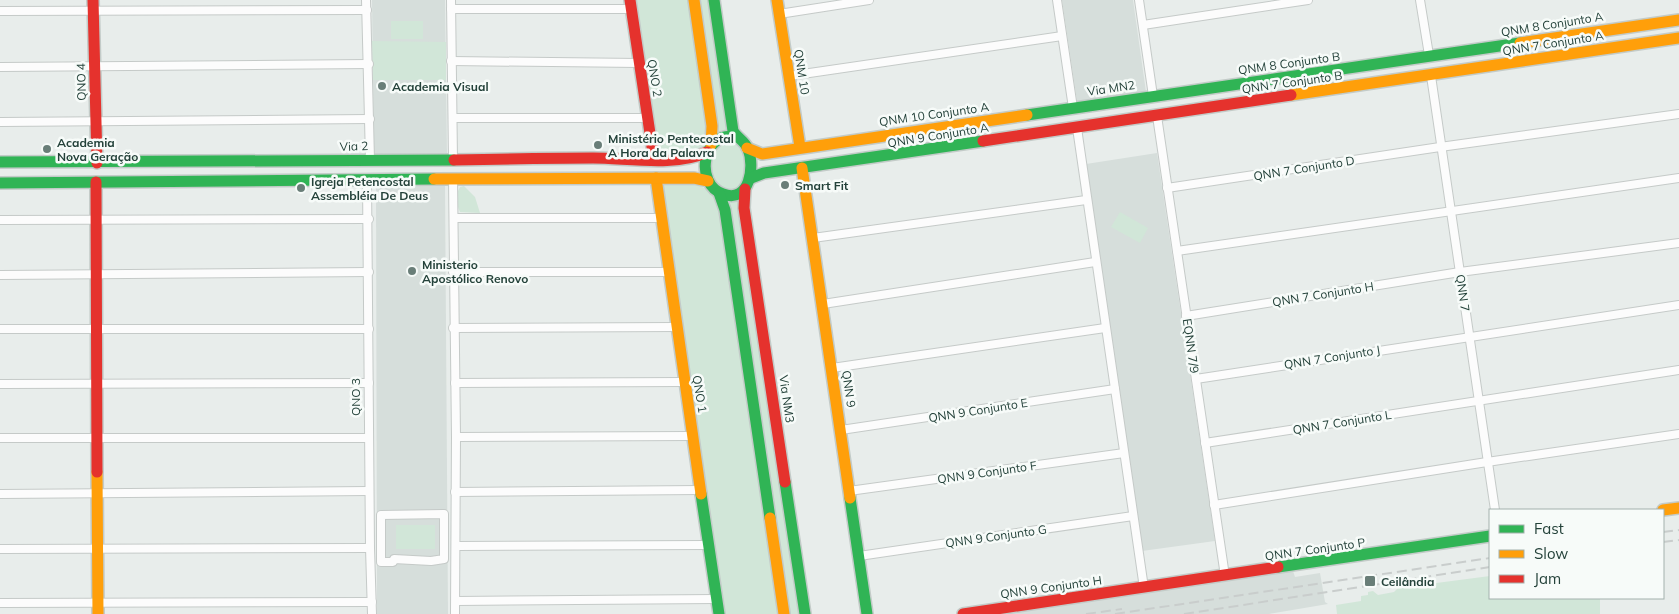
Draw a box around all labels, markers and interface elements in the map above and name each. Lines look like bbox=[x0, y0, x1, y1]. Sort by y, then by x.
street label: QNM 8 Conjunto A bbox=[1500, 8, 1604, 39]
street label: QNN 7 Conjunto A bbox=[1501, 28, 1605, 58]
street label: QNM 10 bbox=[791, 48, 813, 96]
street label: QNM 8 Conjunto B bbox=[1237, 48, 1341, 78]
street label: QNO 2 bbox=[645, 58, 665, 98]
street label: QNO 4 bbox=[73, 63, 89, 101]
street label: QNN 7 Conjunto B bbox=[1241, 68, 1343, 96]
street label: Via MN2 bbox=[1086, 77, 1136, 99]
place label: Academia Visual bbox=[392, 79, 489, 94]
marker: Academia Visual bbox=[376, 80, 388, 92]
street label: QNM 10 Conjunto A bbox=[878, 99, 990, 129]
street label: QNN 9 Conjunto A bbox=[886, 120, 990, 150]
place label: Ministério Pentecostal A Hora da Palavra bbox=[608, 131, 734, 160]
place label: Academia Nova Geração bbox=[57, 135, 138, 164]
street label: Via 2 bbox=[339, 138, 369, 154]
marker: Ministério Pentecostal A Hora da Palavra bbox=[592, 139, 604, 151]
marker: Academia Nova Geração bbox=[41, 143, 53, 155]
street label: QNN 7 Conjunto D bbox=[1252, 153, 1356, 183]
place label: Igreja Petencostal Assembléia De Deus bbox=[311, 174, 428, 203]
place label: Smart Fit bbox=[795, 178, 849, 193]
marker: Smart Fit bbox=[779, 179, 791, 191]
marker: Igreja Petencostal Assembléia De Deus bbox=[295, 182, 307, 194]
place label: Ministerio Apostólico Renovo bbox=[422, 257, 528, 286]
marker: Ministerio Apostólico Renovo bbox=[406, 265, 418, 277]
street label: QNN 7 bbox=[1453, 273, 1473, 313]
street label: QNN 7 Conjunto H bbox=[1271, 279, 1375, 309]
street label: EQNN 7/9 bbox=[1180, 318, 1202, 374]
street label: QNN 7 Conjunto J bbox=[1283, 342, 1381, 372]
street label: QNN 9 bbox=[839, 369, 859, 409]
street label: QNO 1 bbox=[690, 374, 710, 414]
street label: Via NM3 bbox=[776, 374, 798, 424]
street label: QNO 3 bbox=[348, 378, 363, 416]
street label: QNN 9 Conjunto E bbox=[927, 395, 1029, 425]
street label: QNN 7 Conjunto L bbox=[1292, 407, 1393, 437]
street label: QNN 9 Conjunto F bbox=[936, 458, 1038, 486]
legend bbox=[1489, 509, 1664, 599]
text: Fast bbox=[1534, 519, 1564, 538]
street label: QNN 9 Conjunto G bbox=[944, 521, 1048, 551]
street label: QNN 7 Conjunto P bbox=[1264, 535, 1366, 563]
text: Slow bbox=[1534, 544, 1568, 563]
text: Jam bbox=[1534, 569, 1561, 588]
street label: QNN 9 Conjunto H bbox=[999, 572, 1103, 602]
marker: Ceilândia bbox=[1363, 574, 1377, 588]
place label: Ceilândia bbox=[1381, 574, 1434, 589]

